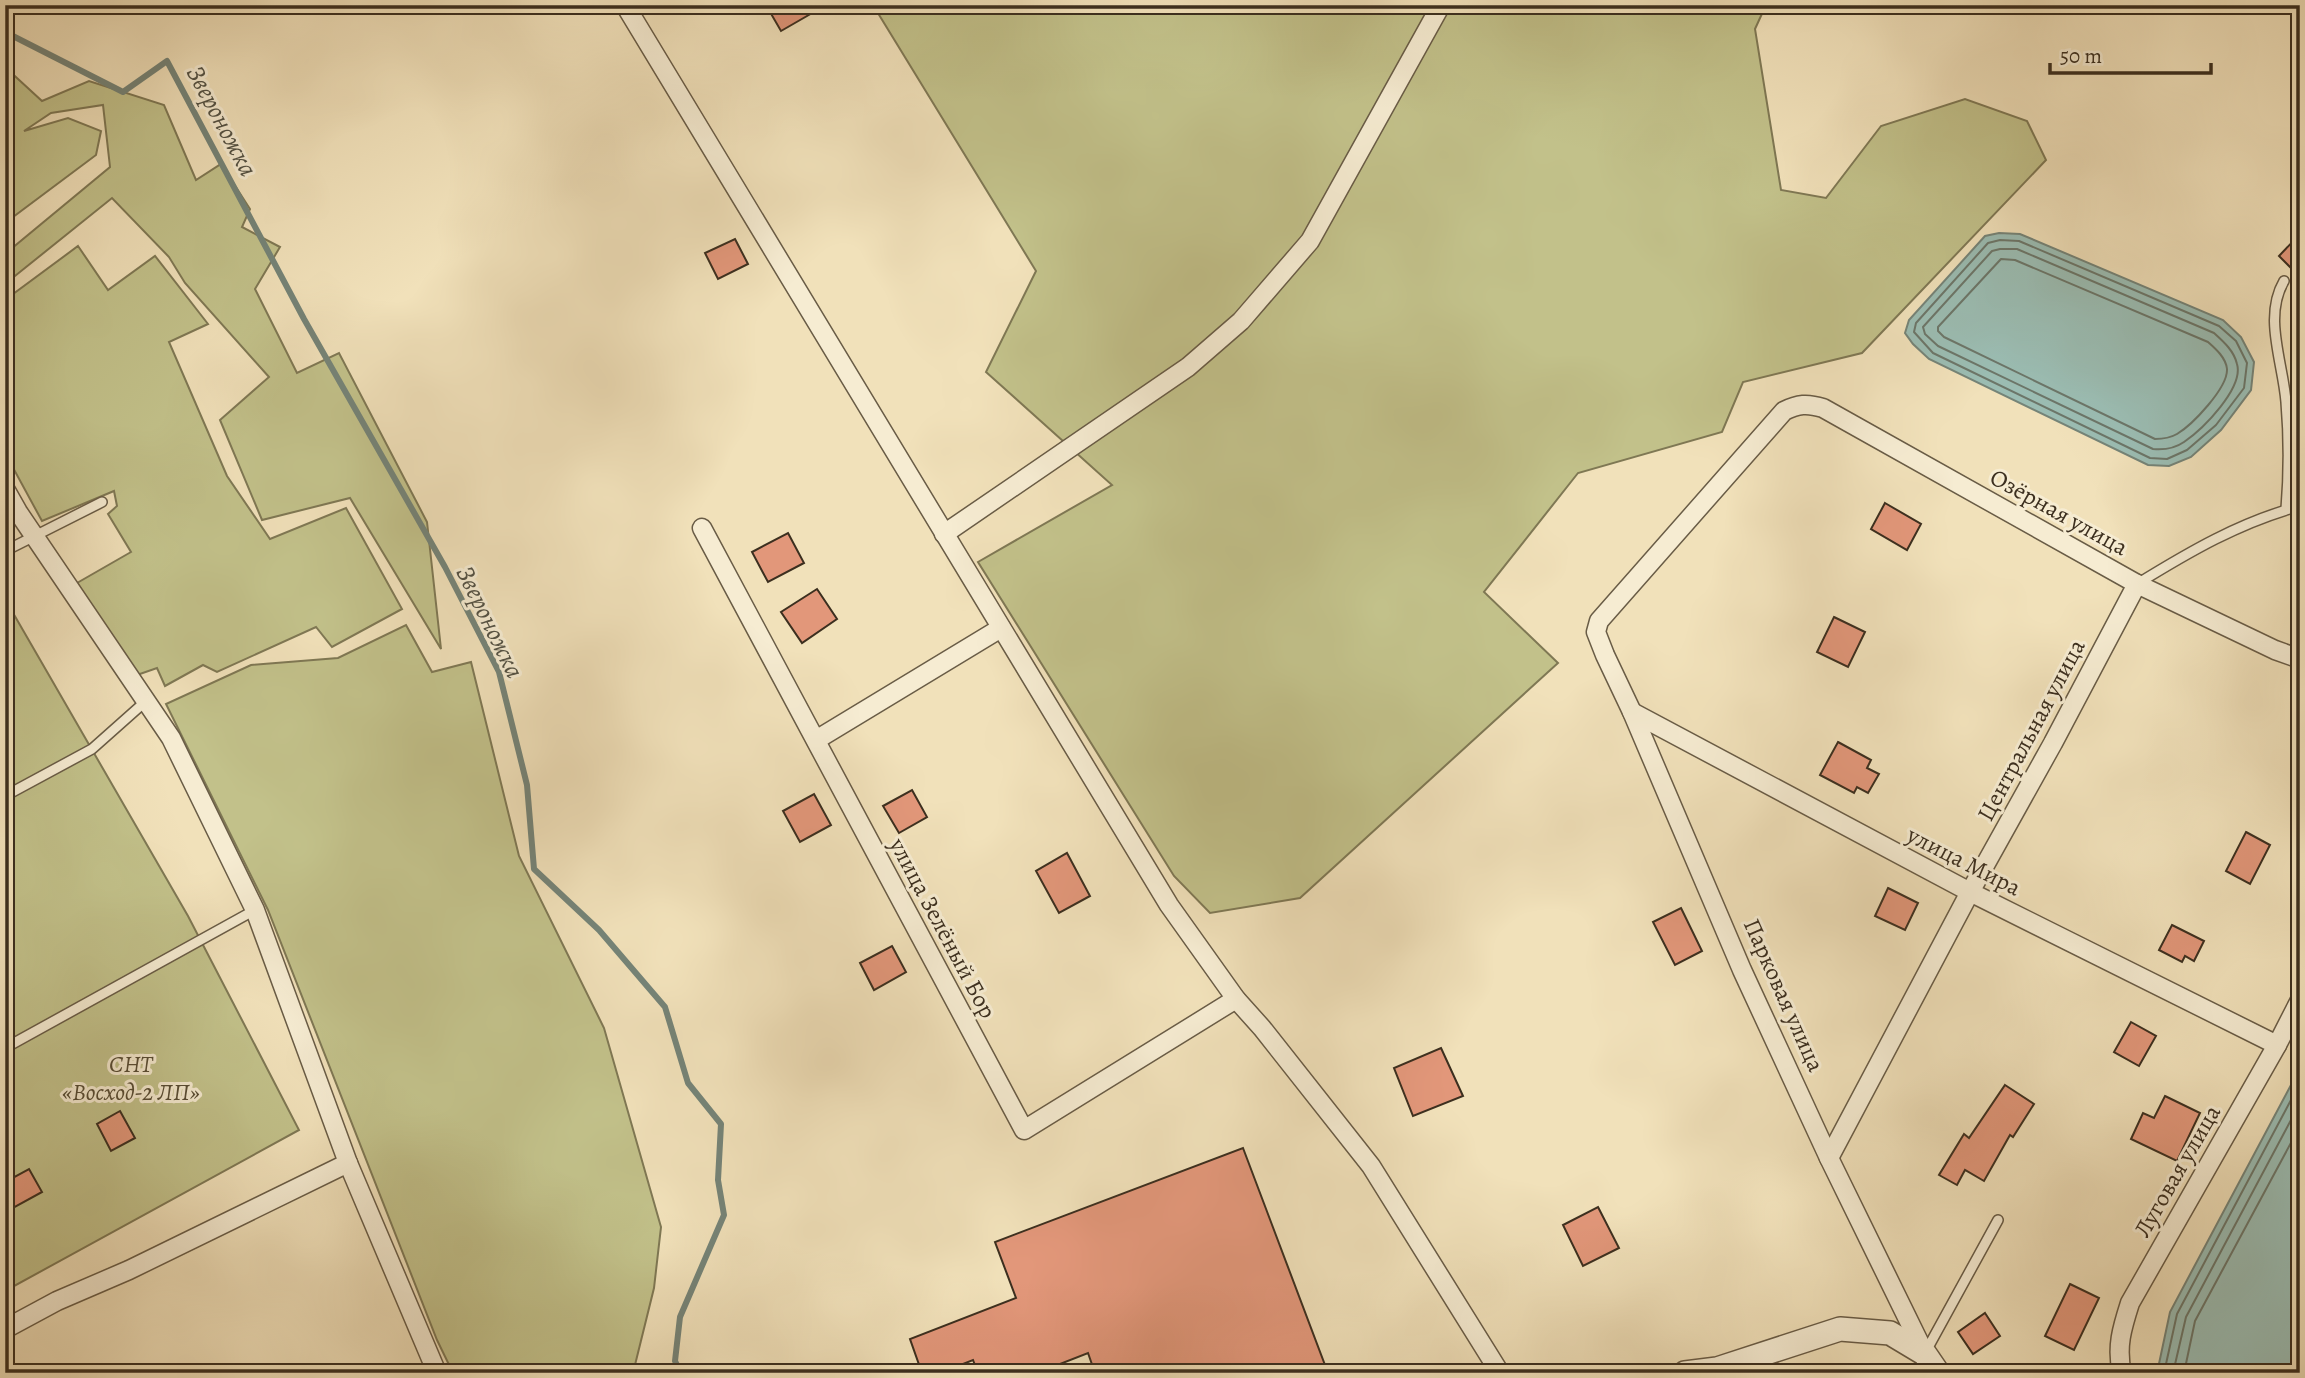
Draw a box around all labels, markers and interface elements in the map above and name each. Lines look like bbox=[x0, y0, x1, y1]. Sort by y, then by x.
scale bar bbox=[2050, 32, 2210, 76]
text: 50 m bbox=[2060, 42, 2102, 70]
water label: Звероножка bbox=[178, 59, 266, 183]
street label: Озёрная улица bbox=[1984, 461, 2134, 563]
water label: Звероножка bbox=[448, 560, 532, 684]
street label: Центральная улица bbox=[1970, 634, 2092, 826]
street label: улица Мира bbox=[1901, 818, 2026, 903]
street label: улица Зелёный Бор bbox=[881, 831, 1004, 1024]
street label: Парковая улица bbox=[1736, 913, 1832, 1077]
park label: СНТ «Восход-2 ЛП» bbox=[62, 1048, 200, 1108]
street label: Луговая улица bbox=[2126, 1099, 2228, 1243]

